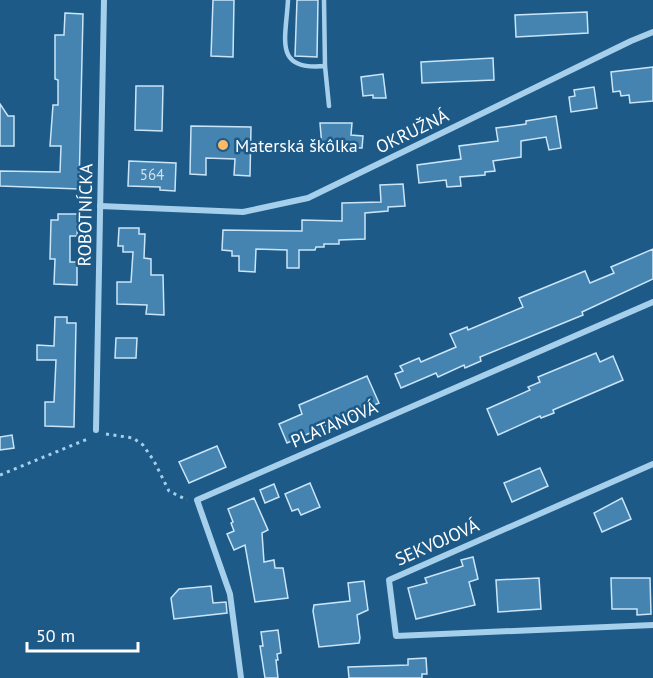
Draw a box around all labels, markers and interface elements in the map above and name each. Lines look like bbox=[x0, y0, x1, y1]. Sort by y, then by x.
street label: OKRUŽNÁ bbox=[372, 103, 453, 158]
place label: Materská škôlka bbox=[235, 134, 358, 157]
marker: Materská škôlka bbox=[216, 138, 230, 152]
street label: ROBOTNÍCKA bbox=[73, 163, 97, 267]
house number: 564 bbox=[140, 165, 164, 184]
street label: PLATANOVÁ bbox=[287, 395, 381, 453]
street label: SEKVOJOVÁ bbox=[392, 513, 483, 571]
scale bar bbox=[27, 615, 138, 653]
text: 50 m bbox=[36, 624, 75, 647]

